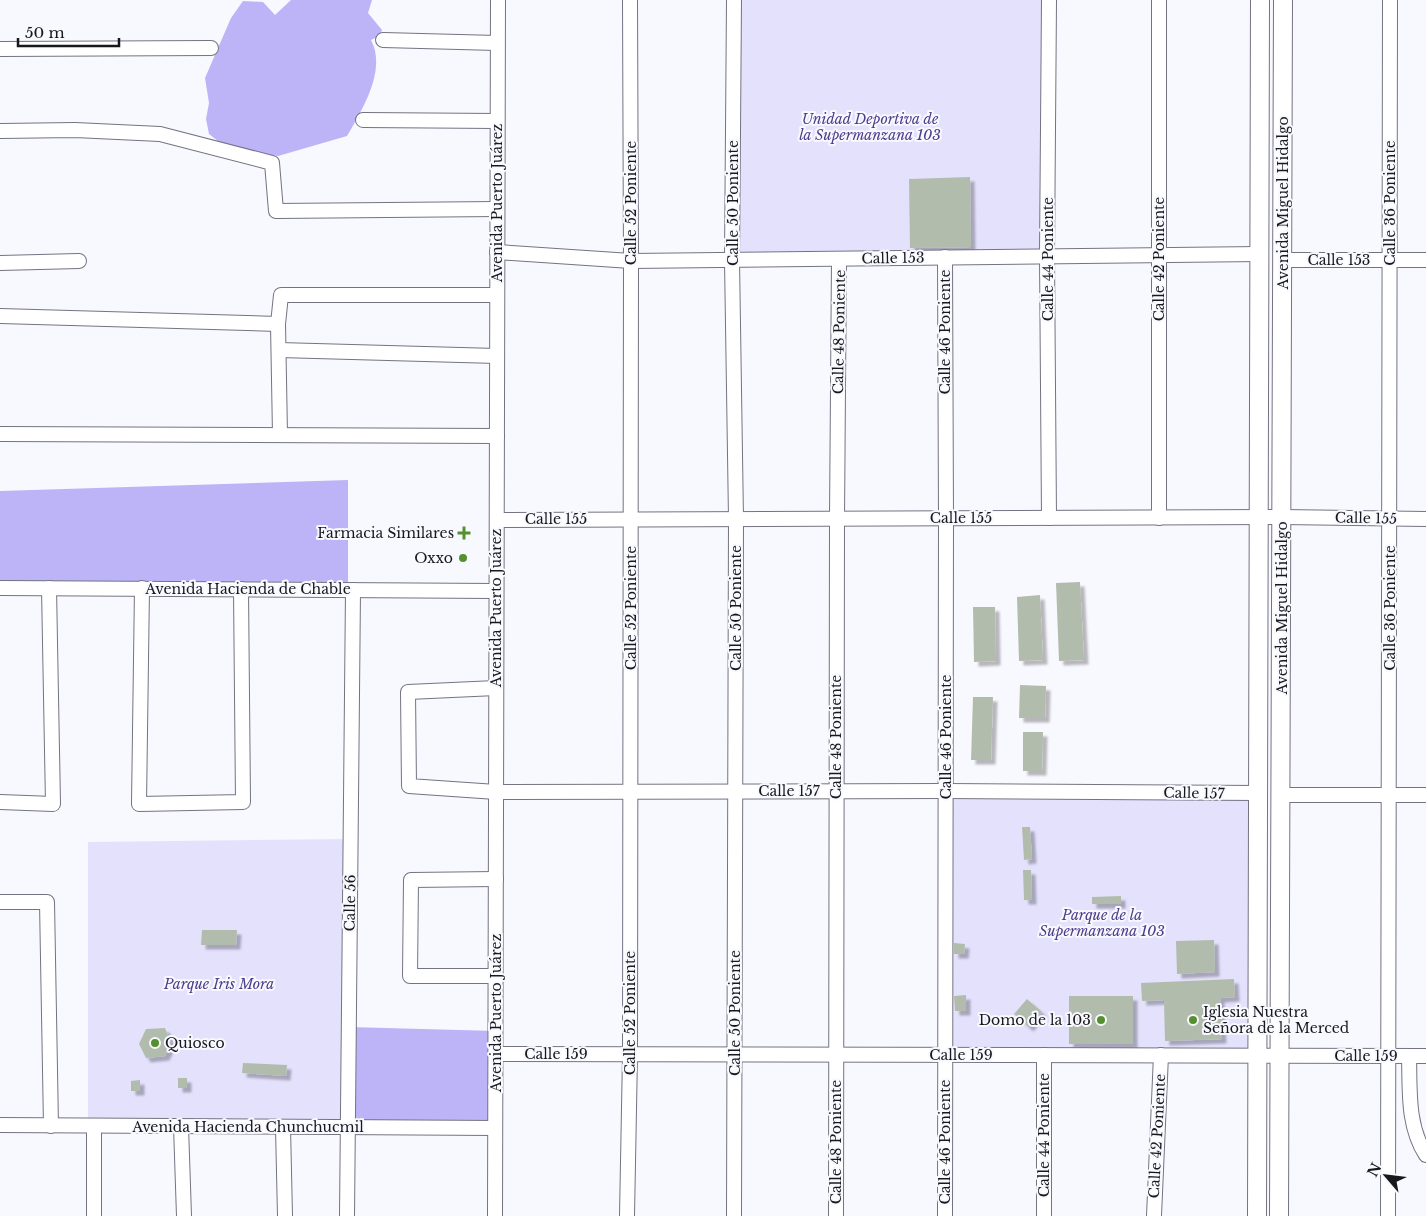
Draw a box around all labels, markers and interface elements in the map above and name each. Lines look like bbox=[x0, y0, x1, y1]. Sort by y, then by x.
scale bar bbox=[18, 15, 119, 47]
text: 50 m bbox=[25, 23, 65, 42]
park label: Unidad Deportiva de la Supermanzana 103 bbox=[799, 110, 941, 144]
street label: Avenida Miguel Hidalgo bbox=[1274, 116, 1292, 291]
street label: Avenida Puerto Juárez bbox=[488, 123, 506, 283]
street label: Calle 50 Poniente bbox=[724, 140, 742, 266]
street label: Calle 36 Poniente bbox=[1381, 140, 1399, 266]
street label: Calle 52 Poniente bbox=[622, 141, 640, 265]
street label: Calle 44 Poniente bbox=[1039, 197, 1057, 321]
street label: Calle 42 Poniente bbox=[1150, 197, 1168, 321]
street label: Calle 153 bbox=[861, 248, 925, 268]
street label: Calle 153 bbox=[1308, 251, 1370, 269]
street label: Calle 46 Poniente bbox=[936, 269, 954, 395]
street label: Calle 48 Poniente bbox=[829, 270, 849, 394]
street label: Calle 155 bbox=[1335, 508, 1397, 528]
street label: Calle 155 bbox=[930, 509, 992, 527]
street label: Calle 155 bbox=[525, 510, 587, 528]
street label: Avenida Miguel Hidalgo bbox=[1273, 521, 1291, 696]
place label: Farmacia Similares bbox=[317, 524, 454, 542]
marker: Farmacia Similares bbox=[458, 527, 470, 539]
street label: Avenida Puerto Juárez bbox=[487, 528, 505, 688]
street label: Calle 50 Poniente bbox=[727, 545, 745, 671]
street label: Calle 36 Poniente bbox=[1381, 545, 1399, 671]
street label: Calle 52 Poniente bbox=[622, 546, 640, 670]
place label: Oxxo bbox=[414, 549, 453, 567]
marker: Oxxo bbox=[457, 552, 469, 564]
street label: Avenida Hacienda de Chable bbox=[144, 580, 351, 598]
street label: Calle 46 Poniente bbox=[937, 674, 955, 800]
street label: Calle 48 Poniente bbox=[827, 675, 845, 799]
street label: Calle 157 bbox=[758, 782, 821, 800]
street label: Calle 157 bbox=[1163, 783, 1226, 803]
street label: Calle 56 bbox=[341, 874, 359, 932]
park label: Parque de la Supermanzana 103 bbox=[1039, 906, 1165, 940]
street label: Avenida Puerto Juárez bbox=[487, 933, 505, 1093]
street label: Calle 50 Poniente bbox=[726, 950, 744, 1076]
street label: Calle 52 Poniente bbox=[621, 951, 639, 1075]
park label: Parque Iris Mora bbox=[163, 975, 274, 993]
place label: Iglesia Nuestra Señora de la Merced bbox=[1203, 1003, 1350, 1037]
place label: Domo de la 103 bbox=[979, 1011, 1091, 1029]
marker: Domo de la 103 bbox=[1095, 1014, 1107, 1026]
marker: Iglesia Nuestra Señora de la Merced bbox=[1187, 1014, 1199, 1026]
place label: Quiosco bbox=[165, 1034, 225, 1052]
marker: Quiosco bbox=[149, 1037, 161, 1049]
street label: Calle 159 bbox=[524, 1045, 588, 1063]
street label: Calle 159 bbox=[929, 1046, 993, 1064]
street label: Calle 159 bbox=[1334, 1047, 1398, 1065]
street label: Calle 44 Poniente bbox=[1035, 1073, 1053, 1197]
street label: Calle 42 Poniente bbox=[1145, 1073, 1169, 1199]
street label: Calle 46 Poniente bbox=[936, 1079, 954, 1205]
street label: Calle 48 Poniente bbox=[827, 1080, 845, 1204]
street label: Avenida Hacienda Chunchucmil bbox=[131, 1118, 364, 1136]
north arrow bbox=[1361, 1151, 1411, 1201]
text: N bbox=[1363, 1160, 1386, 1180]

